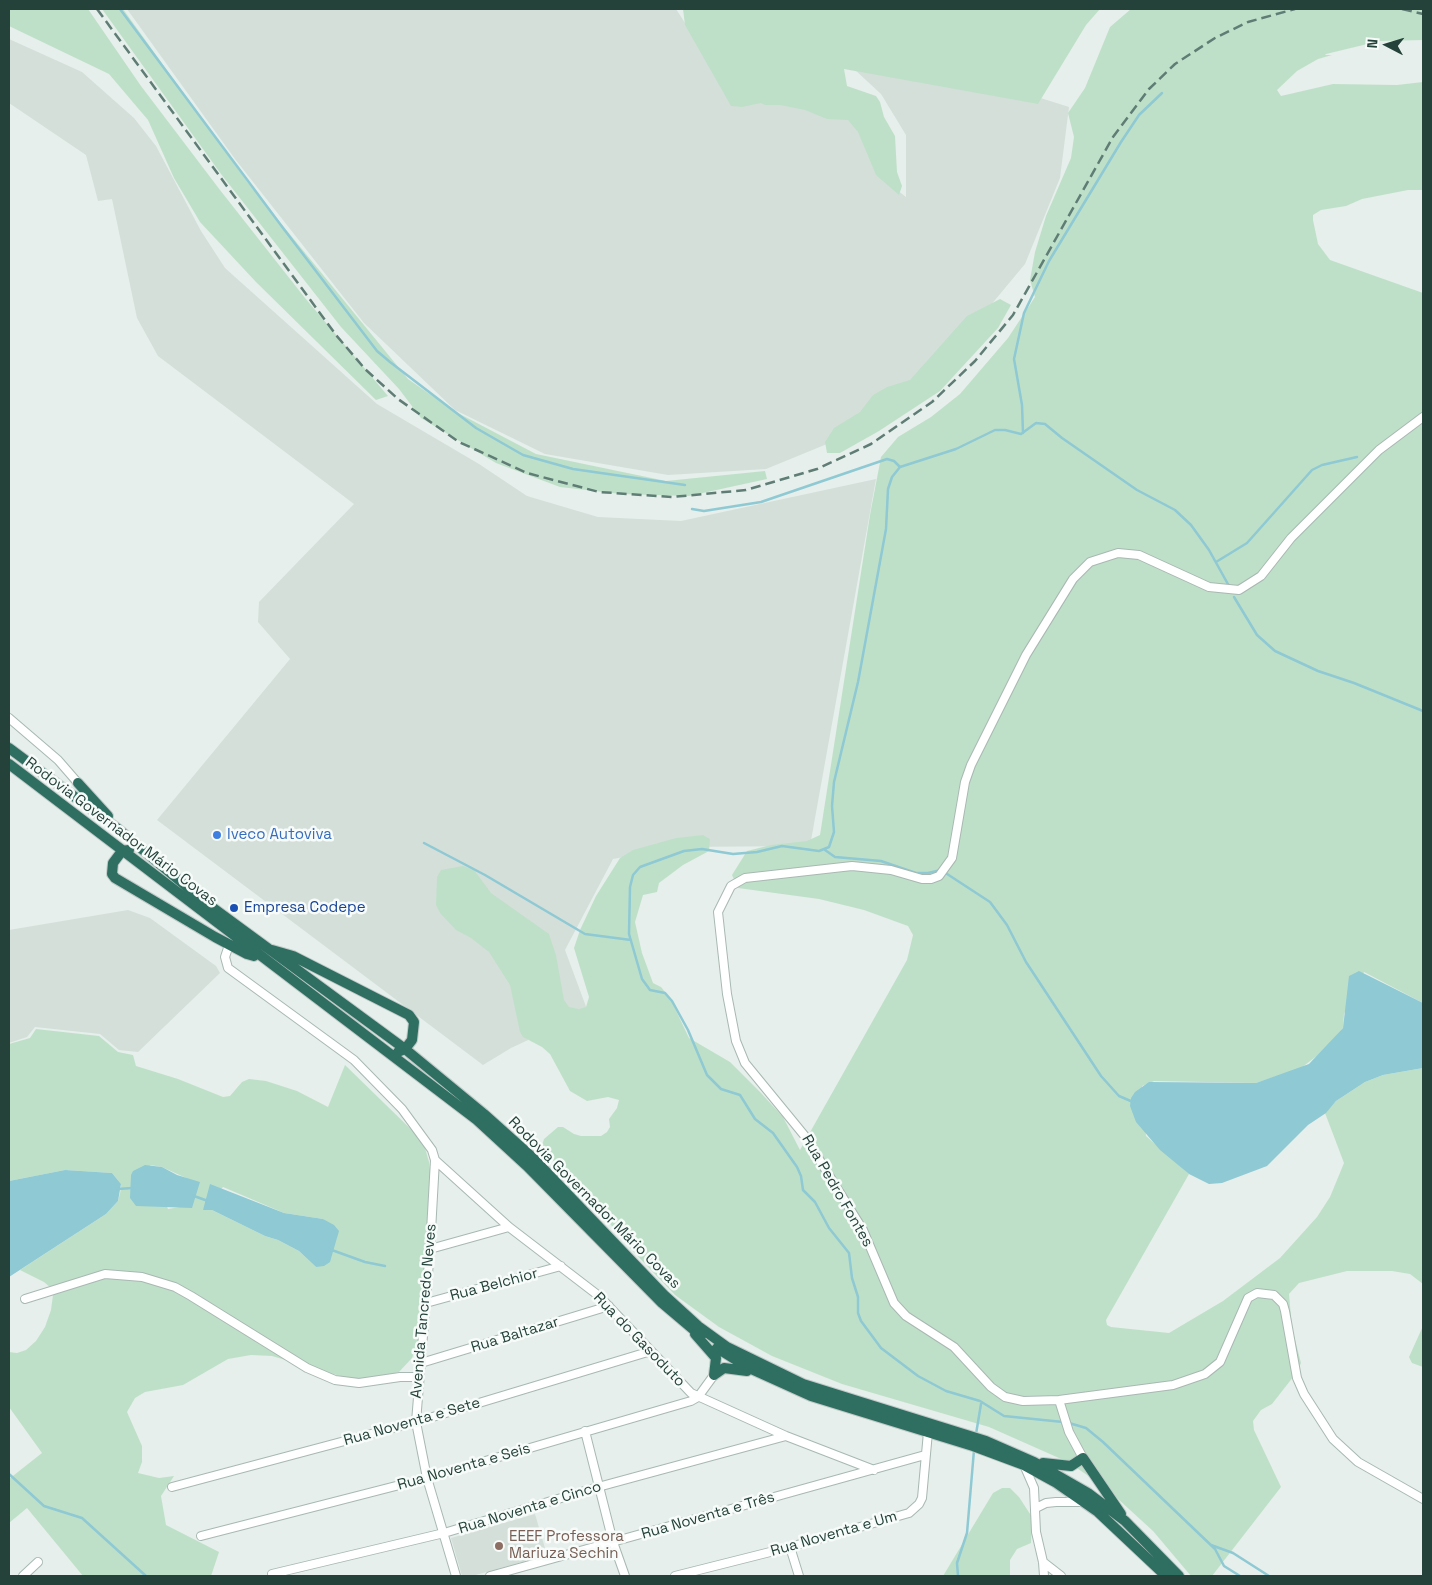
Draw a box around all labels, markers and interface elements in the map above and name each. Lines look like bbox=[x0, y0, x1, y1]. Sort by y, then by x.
north arrow bbox=[1362, 20, 1412, 70]
text: N bbox=[1363, 38, 1381, 49]
street label: Rodovia Governador Mário Covas bbox=[21, 754, 221, 910]
place label: Iveco Autoviva bbox=[227, 826, 332, 844]
marker: Iveco Autoviva bbox=[211, 829, 223, 841]
place label: Empresa Codepe bbox=[244, 899, 366, 917]
marker: Empresa Codepe bbox=[228, 902, 240, 914]
street label: Rodovia Governador Mário Covas bbox=[504, 1113, 684, 1293]
street label: Rua Pedro Fontes bbox=[798, 1132, 876, 1250]
street label: Avenida Tancredo Neves bbox=[407, 1223, 441, 1399]
street label: Rua Belchior bbox=[448, 1265, 540, 1305]
street label: Rua do Gasoduto bbox=[589, 1289, 689, 1391]
street label: Rua Baltazar bbox=[469, 1313, 561, 1357]
street label: Rua Noventa e Sete bbox=[342, 1394, 482, 1450]
street label: Rua Noventa e Seis bbox=[395, 1439, 533, 1495]
street label: Rua Noventa e Cinco bbox=[456, 1478, 604, 1538]
street label: Rua Noventa e Três bbox=[639, 1488, 777, 1544]
street label: Rua Noventa e Um bbox=[769, 1507, 899, 1561]
place label: EEEF Professora Mariuza Sechin bbox=[509, 1528, 624, 1563]
marker: EEEF Professora Mariuza Sechin bbox=[493, 1540, 505, 1552]

